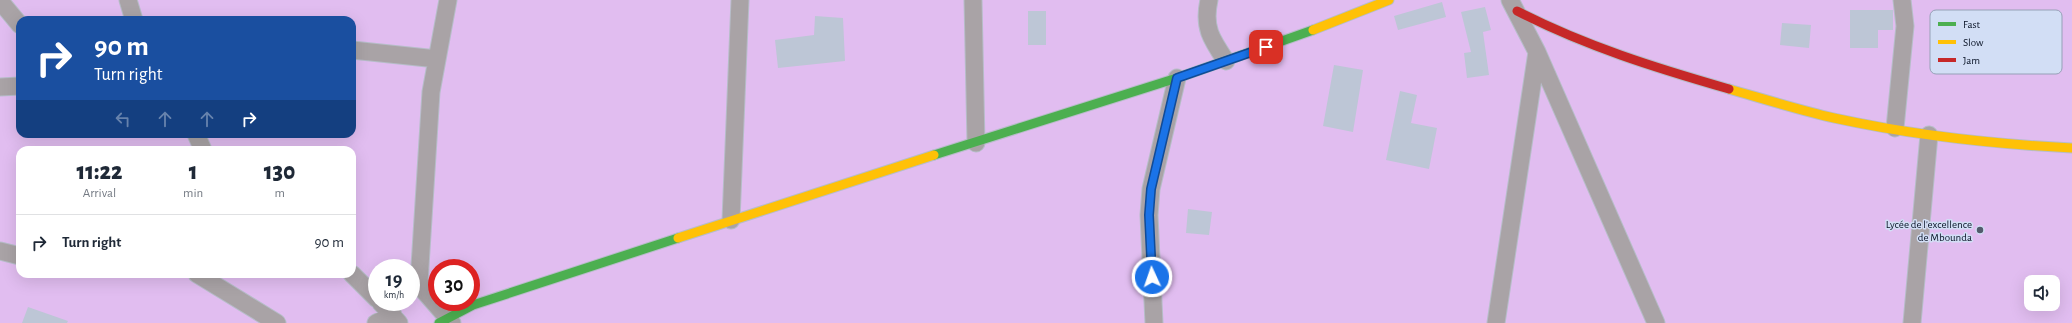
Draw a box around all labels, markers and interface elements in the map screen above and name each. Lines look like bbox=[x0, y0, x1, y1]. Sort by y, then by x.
legend bbox=[1930, 10, 2062, 74]
text: Fast bbox=[1963, 19, 1981, 30]
pin bbox=[1249, 30, 1283, 64]
icon: right bbox=[28, 32, 80, 84]
text: 90 m bbox=[94, 33, 149, 61]
icon: arrive bbox=[1255, 36, 1277, 58]
text: Slow bbox=[1963, 37, 1984, 48]
text: Jam bbox=[1963, 55, 1980, 66]
text: Turn right bbox=[94, 66, 163, 84]
icon: left bbox=[112, 108, 134, 130]
icon: ahead bbox=[154, 108, 176, 130]
icon: ahead bbox=[196, 108, 218, 130]
icon: right bbox=[238, 108, 260, 130]
text: 11:22 bbox=[76, 160, 123, 184]
text: 1 bbox=[189, 160, 198, 184]
text: 130 bbox=[264, 160, 296, 184]
text: Arrival bbox=[83, 187, 116, 200]
text: min bbox=[183, 187, 203, 200]
text: m bbox=[274, 187, 285, 200]
place label: Lycée de l'excellence de Mbounda bbox=[1886, 219, 1972, 243]
marker: Lycée de l'excellence de Mbounda bbox=[1975, 225, 1985, 235]
icon: right bbox=[28, 232, 50, 254]
text: Turn right bbox=[62, 235, 121, 250]
text: 90 m bbox=[315, 235, 344, 250]
position arrow bbox=[1131, 256, 1173, 298]
speed limit sign: 30 bbox=[428, 259, 480, 311]
text: 19 bbox=[386, 270, 402, 290]
map controls bbox=[2024, 275, 2060, 311]
button: sound bbox=[2024, 275, 2060, 311]
text: km/h bbox=[384, 290, 404, 300]

